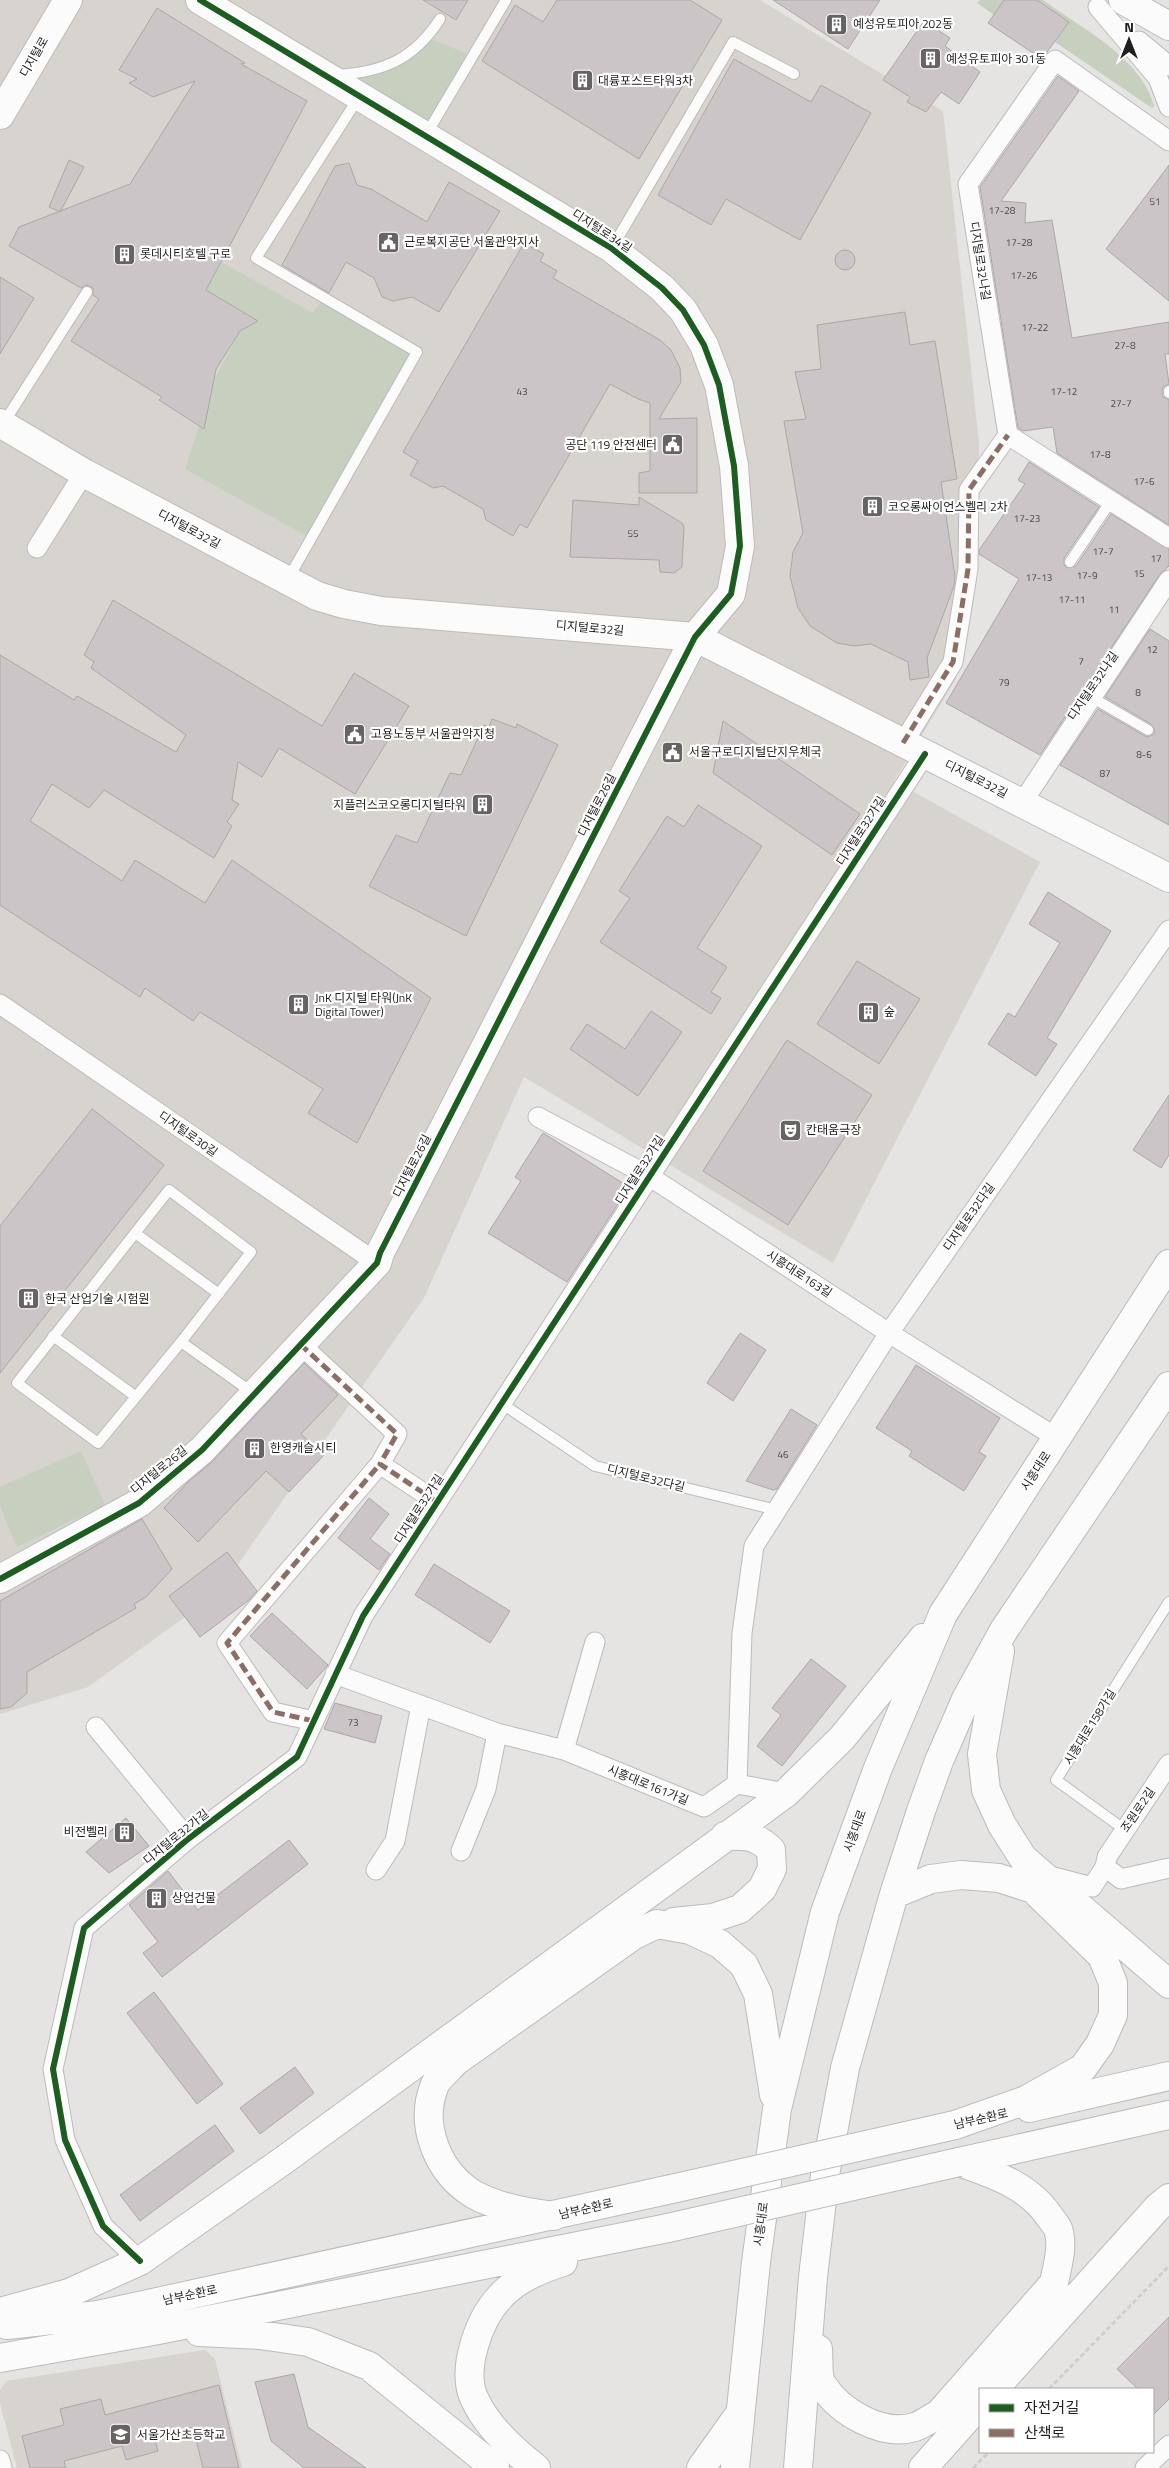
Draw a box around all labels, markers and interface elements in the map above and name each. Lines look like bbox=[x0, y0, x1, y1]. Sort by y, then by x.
building icon: 예성유토피아 202동 bbox=[825, 12, 849, 36]
place label: 예성유토피아 202동 bbox=[853, 14, 953, 33]
north arrow bbox=[1104, 15, 1154, 65]
text: N bbox=[1124, 16, 1134, 37]
street label: 디지털로 bbox=[14, 33, 53, 81]
building icon: 예성유토피아 301동 bbox=[918, 47, 942, 71]
place label: 예성유토피아 301동 bbox=[946, 49, 1046, 68]
building icon: 대륭포스트타워3차 bbox=[570, 69, 594, 93]
place label: 대륭포스트타워3차 bbox=[598, 71, 693, 90]
house number: 51 bbox=[1149, 194, 1161, 209]
house number: 17-28 bbox=[989, 203, 1016, 218]
street label: 디지털로34길 bbox=[568, 204, 636, 257]
street label: 디지털로32나길 bbox=[965, 220, 996, 302]
public building icon: 근로복지공단 서울관악지사 bbox=[376, 230, 400, 254]
place label: 근로복지공단 서울관악지사 bbox=[404, 232, 539, 251]
house number: 17-28 bbox=[1006, 235, 1033, 250]
building icon: 롯데시티호텔 구로 bbox=[112, 242, 136, 266]
place label: 롯데시티호텔 구로 bbox=[140, 244, 231, 263]
house number: 17-26 bbox=[1011, 268, 1038, 283]
house number: 17-22 bbox=[1022, 320, 1048, 335]
house number: 27-8 bbox=[1114, 338, 1136, 353]
house number: 43 bbox=[516, 384, 528, 399]
house number: 17-12 bbox=[1051, 384, 1077, 399]
house number: 27-7 bbox=[1110, 396, 1132, 411]
public building icon: 공단 119 안전센터 bbox=[661, 433, 685, 457]
place label: 공단 119 안전센터 bbox=[565, 435, 657, 454]
house number: 17-8 bbox=[1089, 447, 1111, 462]
house number: 17-6 bbox=[1133, 474, 1155, 489]
building icon: 코오롱싸이언스벨리 2차 bbox=[860, 495, 884, 519]
place label: 코오롱싸이언스벨리 2차 bbox=[888, 497, 1008, 516]
street label: 디지털로32길 bbox=[154, 504, 224, 553]
house number: 17-23 bbox=[1014, 511, 1040, 526]
house number: 55 bbox=[627, 526, 639, 541]
house number: 17-7 bbox=[1092, 544, 1114, 559]
house number: 17 bbox=[1150, 551, 1162, 566]
house number: 15 bbox=[1133, 566, 1145, 581]
house number: 17-9 bbox=[1076, 568, 1098, 583]
house number: 17-13 bbox=[1026, 570, 1052, 585]
house number: 17-11 bbox=[1059, 592, 1085, 607]
house number: 11 bbox=[1108, 602, 1120, 617]
street label: 디지털로32길 bbox=[555, 615, 625, 640]
house number: 12 bbox=[1146, 642, 1158, 657]
street label: 디지털로32나길 bbox=[1062, 647, 1123, 724]
house number: 7 bbox=[1078, 654, 1084, 669]
house number: 79 bbox=[998, 675, 1010, 690]
house number: 8 bbox=[1135, 685, 1141, 700]
public building icon: 고용노동부 서울관악지청 bbox=[343, 722, 367, 746]
place label: 고용노동부 서울관악지청 bbox=[371, 724, 495, 743]
public building icon: 서울구로디지털단지우체국 bbox=[661, 740, 685, 764]
place label: 서울구로디지털단지우체국 bbox=[689, 742, 821, 761]
house number: 8-6 bbox=[1136, 747, 1152, 762]
street label: 디지털로32길 bbox=[941, 755, 1011, 803]
house number: 87 bbox=[1099, 766, 1111, 781]
street label: 디지털로26길 bbox=[573, 770, 621, 840]
street label: 디지털로32가길 bbox=[831, 792, 890, 869]
building icon: 지플러스코오롱디지털타워 bbox=[470, 793, 494, 817]
place label: 지플러스코오롱디지털타워 bbox=[334, 795, 466, 814]
place label: JnK 디지털 타워(JnK Digital Tower) bbox=[315, 988, 412, 1021]
building icon: JnK 디지털 타워(JnK Digital Tower) bbox=[287, 993, 311, 1017]
building icon: 숲 bbox=[856, 1000, 880, 1024]
place label: 숲 bbox=[884, 1002, 895, 1021]
street label: 디지털로30길 bbox=[155, 1106, 222, 1161]
theatre icon: 칸태움극장 bbox=[778, 1118, 802, 1142]
place label: 칸태움극장 bbox=[806, 1120, 861, 1139]
street label: 디지털로26길 bbox=[388, 1131, 436, 1201]
street label: 디지털로32가길 bbox=[610, 1131, 669, 1208]
street label: 디지털로32다길 bbox=[938, 1179, 999, 1255]
street label: 시흥대로163길 bbox=[762, 1245, 836, 1302]
building icon: 한국 산업기술 시험원 bbox=[17, 1287, 41, 1311]
place label: 한국 산업기술 시험원 bbox=[45, 1289, 150, 1308]
building icon: 한영캐슬시티 bbox=[242, 1436, 266, 1460]
place label: 한영캐슬시티 bbox=[270, 1438, 336, 1457]
street label: 디지털로26길 bbox=[126, 1441, 191, 1499]
house number: 46 bbox=[777, 1447, 789, 1462]
street label: 시흥대로 bbox=[1016, 1447, 1056, 1494]
street label: 디지털로32다길 bbox=[605, 1459, 687, 1496]
street label: 디지털로32가길 bbox=[389, 1470, 448, 1547]
street label: 시흥대로158가길 bbox=[1059, 1685, 1121, 1768]
house number: 73 bbox=[347, 1715, 359, 1730]
street label: 시흥대로161가길 bbox=[605, 1760, 692, 1810]
street label: 조원로2길 bbox=[1115, 1783, 1160, 1836]
street label: 디지털로32가길 bbox=[139, 1804, 213, 1869]
street label: 시흥대로 bbox=[838, 1807, 871, 1855]
building icon: 비전벨리 bbox=[112, 1820, 136, 1844]
place label: 비전벨리 bbox=[64, 1822, 108, 1841]
building icon: 상업건물 bbox=[144, 1886, 168, 1910]
place label: 상업건물 bbox=[172, 1888, 216, 1907]
street label: 남부순환로 bbox=[952, 2103, 1010, 2134]
street label: 남부순환로 bbox=[557, 2193, 615, 2224]
street label: 시흥대로 bbox=[748, 2201, 773, 2247]
street label: 남부순환로 bbox=[161, 2279, 219, 2310]
legend bbox=[979, 2388, 1154, 2453]
text: 자전거길 bbox=[1024, 2396, 1079, 2419]
text: 산책로 bbox=[1024, 2421, 1065, 2444]
school or university icon: 서울가산초등학교 bbox=[109, 2423, 133, 2447]
place label: 서울가산초등학교 bbox=[137, 2425, 225, 2444]

